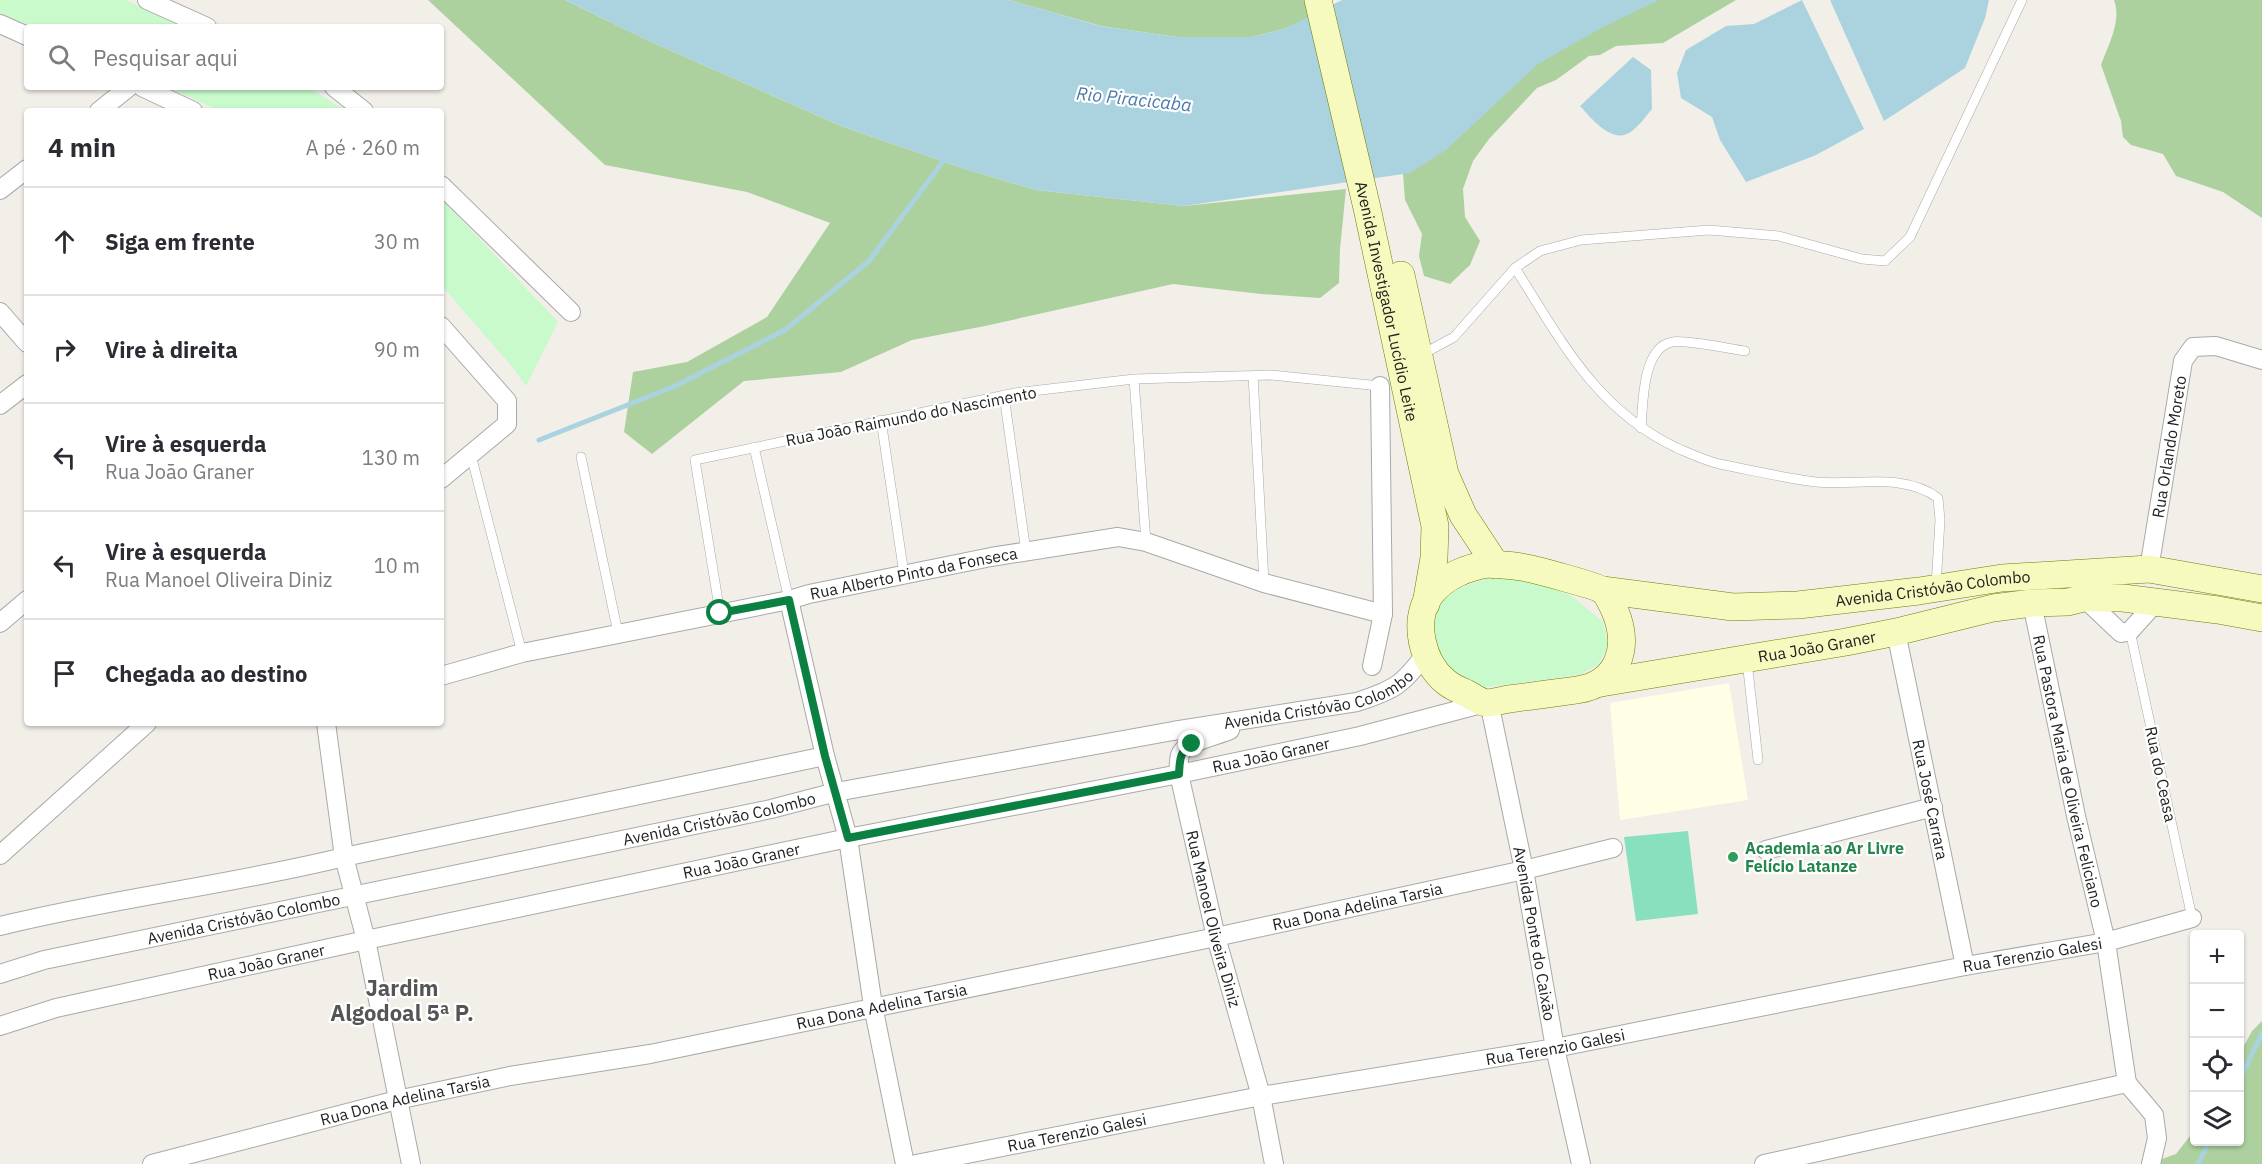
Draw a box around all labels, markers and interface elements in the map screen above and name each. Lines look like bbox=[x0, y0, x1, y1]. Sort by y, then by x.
search box bbox=[24, 24, 444, 90]
icon: search bbox=[45, 41, 78, 74]
text: Pesquisar aqui bbox=[93, 43, 238, 72]
water label: Rio Piracicaba bbox=[1075, 82, 1193, 116]
text: 4 min bbox=[48, 130, 116, 164]
text: A pé · 260 m bbox=[306, 134, 420, 161]
street label: Avenida Investigador Lucídio Leite bbox=[1351, 179, 1422, 423]
icon: ahead bbox=[48, 225, 81, 258]
text: Siga em frente bbox=[105, 227, 255, 256]
text: 30 m bbox=[374, 228, 420, 255]
icon: right bbox=[48, 333, 81, 366]
text: Vire à direita bbox=[105, 335, 238, 364]
text: 90 m bbox=[374, 336, 420, 363]
street label: Rua Orlando Moreto bbox=[2148, 374, 2190, 519]
street label: Rua João Raimundo do Nascimento bbox=[784, 382, 1038, 450]
text: Vire à esquerda bbox=[105, 429, 267, 458]
icon: left bbox=[48, 441, 81, 474]
text: 130 m bbox=[362, 444, 420, 471]
text: Rua João Graner bbox=[105, 458, 254, 485]
text: Vire à esquerda bbox=[105, 537, 267, 566]
street label: Rua Alberto Pinto da Fonseca bbox=[808, 543, 1019, 604]
icon: left bbox=[48, 549, 81, 582]
text: 10 m bbox=[374, 552, 420, 579]
text: Rua Manoel Oliveira Diniz bbox=[105, 566, 332, 593]
street label: Avenida Cristóvão Colombo bbox=[1834, 566, 2031, 611]
route start bbox=[706, 599, 732, 625]
street label: Rua João Graner bbox=[1756, 626, 1878, 667]
street label: Rua Pastora Maria de Oliveira Feliciano bbox=[2029, 633, 2107, 910]
icon: arrive bbox=[48, 657, 81, 690]
text: Chegada ao destino bbox=[105, 659, 308, 688]
street label: Avenida Cristóvão Colombo bbox=[1222, 666, 1417, 733]
street label: Rua do Ceasa bbox=[2141, 724, 2181, 824]
route end bbox=[1178, 730, 1204, 756]
street label: Rua João Graner bbox=[1211, 733, 1332, 777]
street label: Rua José Carrara bbox=[1908, 738, 1953, 862]
street label: Avenida Cristóvão Colombo bbox=[621, 788, 818, 849]
street label: Rua Manoel Oliveira Diniz bbox=[1182, 828, 1245, 1010]
street label: Rua João Graner bbox=[681, 838, 802, 883]
place label: Academia ao Ar Livre Felício Latanze bbox=[1745, 838, 1904, 876]
street label: Avenida Ponte do Caixão bbox=[1509, 844, 1560, 1022]
marker: Academia ao Ar Livre Felício Latanze bbox=[1726, 850, 1740, 864]
street label: Rua Dona Adelina Tarsia bbox=[1270, 878, 1445, 935]
street label: Avenida Cristóvão Colombo bbox=[145, 889, 342, 948]
map controls bbox=[2190, 930, 2244, 1146]
button: + bbox=[2190, 930, 2244, 984]
street label: Rua Terenzio Galesi bbox=[1961, 933, 2104, 976]
street label: Rua João Graner bbox=[206, 939, 327, 984]
district label: Jardim Algodoal 5ª P. bbox=[330, 973, 474, 1027]
street label: Rua Dona Adelina Tarsia bbox=[795, 979, 969, 1033]
button: − bbox=[2190, 984, 2244, 1038]
street label: Rua Terenzio Galesi bbox=[1484, 1024, 1627, 1069]
button: locate bbox=[2190, 1038, 2244, 1092]
street label: Rua Dona Adelina Tarsia bbox=[318, 1070, 492, 1130]
button: layers bbox=[2190, 1092, 2244, 1146]
street label: Rua Terenzio Galesi bbox=[1006, 1109, 1148, 1156]

